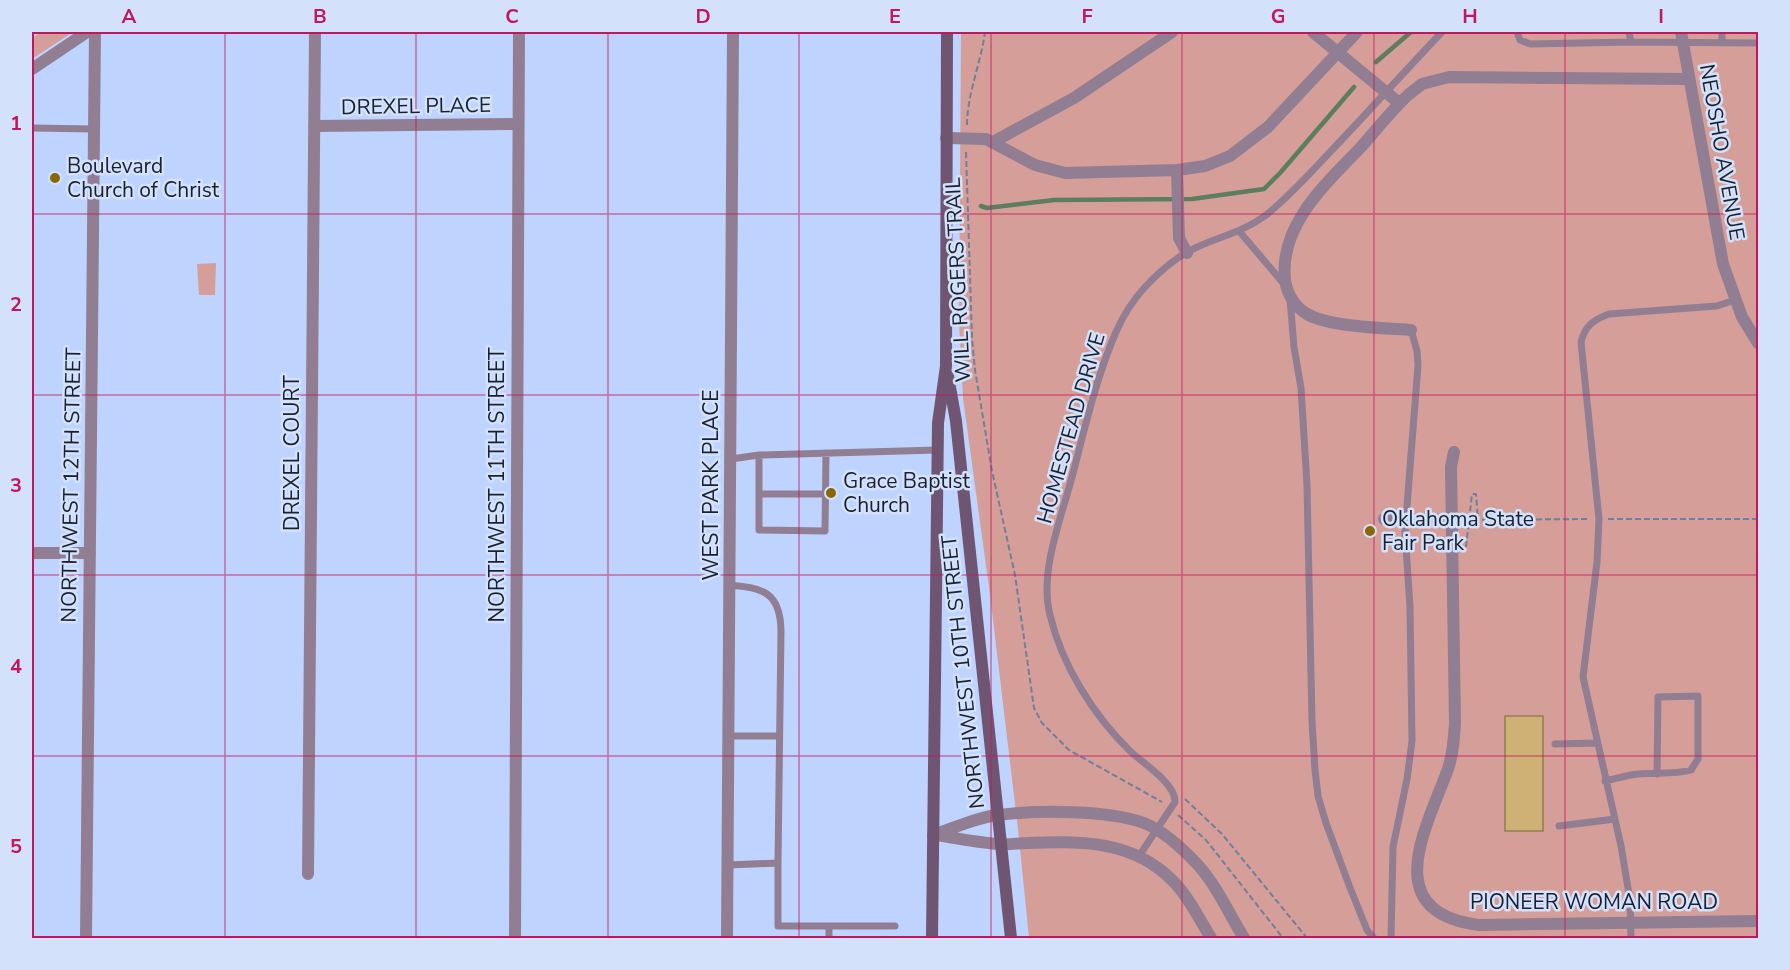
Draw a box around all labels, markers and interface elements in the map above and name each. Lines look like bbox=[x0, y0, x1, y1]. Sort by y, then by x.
text: A bbox=[122, 3, 137, 30]
text: B bbox=[313, 3, 327, 30]
text: C bbox=[505, 3, 519, 30]
text: D bbox=[695, 3, 711, 30]
text: E bbox=[889, 3, 901, 30]
text: F bbox=[1081, 3, 1093, 30]
text: G bbox=[1271, 3, 1285, 30]
text: H bbox=[1462, 3, 1478, 30]
text: I bbox=[1658, 3, 1664, 30]
street label: NEOSHO AVENUE bbox=[1693, 62, 1751, 242]
street label: DREXEL PLACE bbox=[341, 91, 491, 121]
text: 1 bbox=[10, 110, 22, 137]
place label: Boulevard Church of Christ bbox=[67, 152, 220, 204]
marker: Boulevard Church of Christ bbox=[48, 171, 62, 185]
street label: WILL ROGERS TRAIL bbox=[939, 176, 977, 383]
text: 2 bbox=[10, 291, 22, 318]
street label: HOMESTEAD DRIVE bbox=[1030, 329, 1112, 527]
street label: NORTHWEST 12TH STREET bbox=[55, 347, 87, 623]
street label: NORTHWEST 11TH STREET bbox=[483, 347, 511, 623]
street label: DREXEL COURT bbox=[278, 375, 306, 531]
street label: WEST PARK PLACE bbox=[697, 389, 725, 581]
place label: Grace Baptist Church bbox=[843, 467, 971, 519]
text: 3 bbox=[10, 472, 22, 499]
marker: Grace Baptist Church bbox=[824, 486, 838, 500]
place label: Oklahoma State Fair Park bbox=[1382, 505, 1534, 557]
marker: Oklahoma State Fair Park bbox=[1363, 524, 1377, 538]
street label: NORTHWEST 10TH STREET bbox=[935, 533, 991, 810]
text: 4 bbox=[10, 653, 22, 680]
text: 5 bbox=[10, 833, 22, 860]
street label: PIONEER WOMAN ROAD bbox=[1470, 888, 1718, 916]

